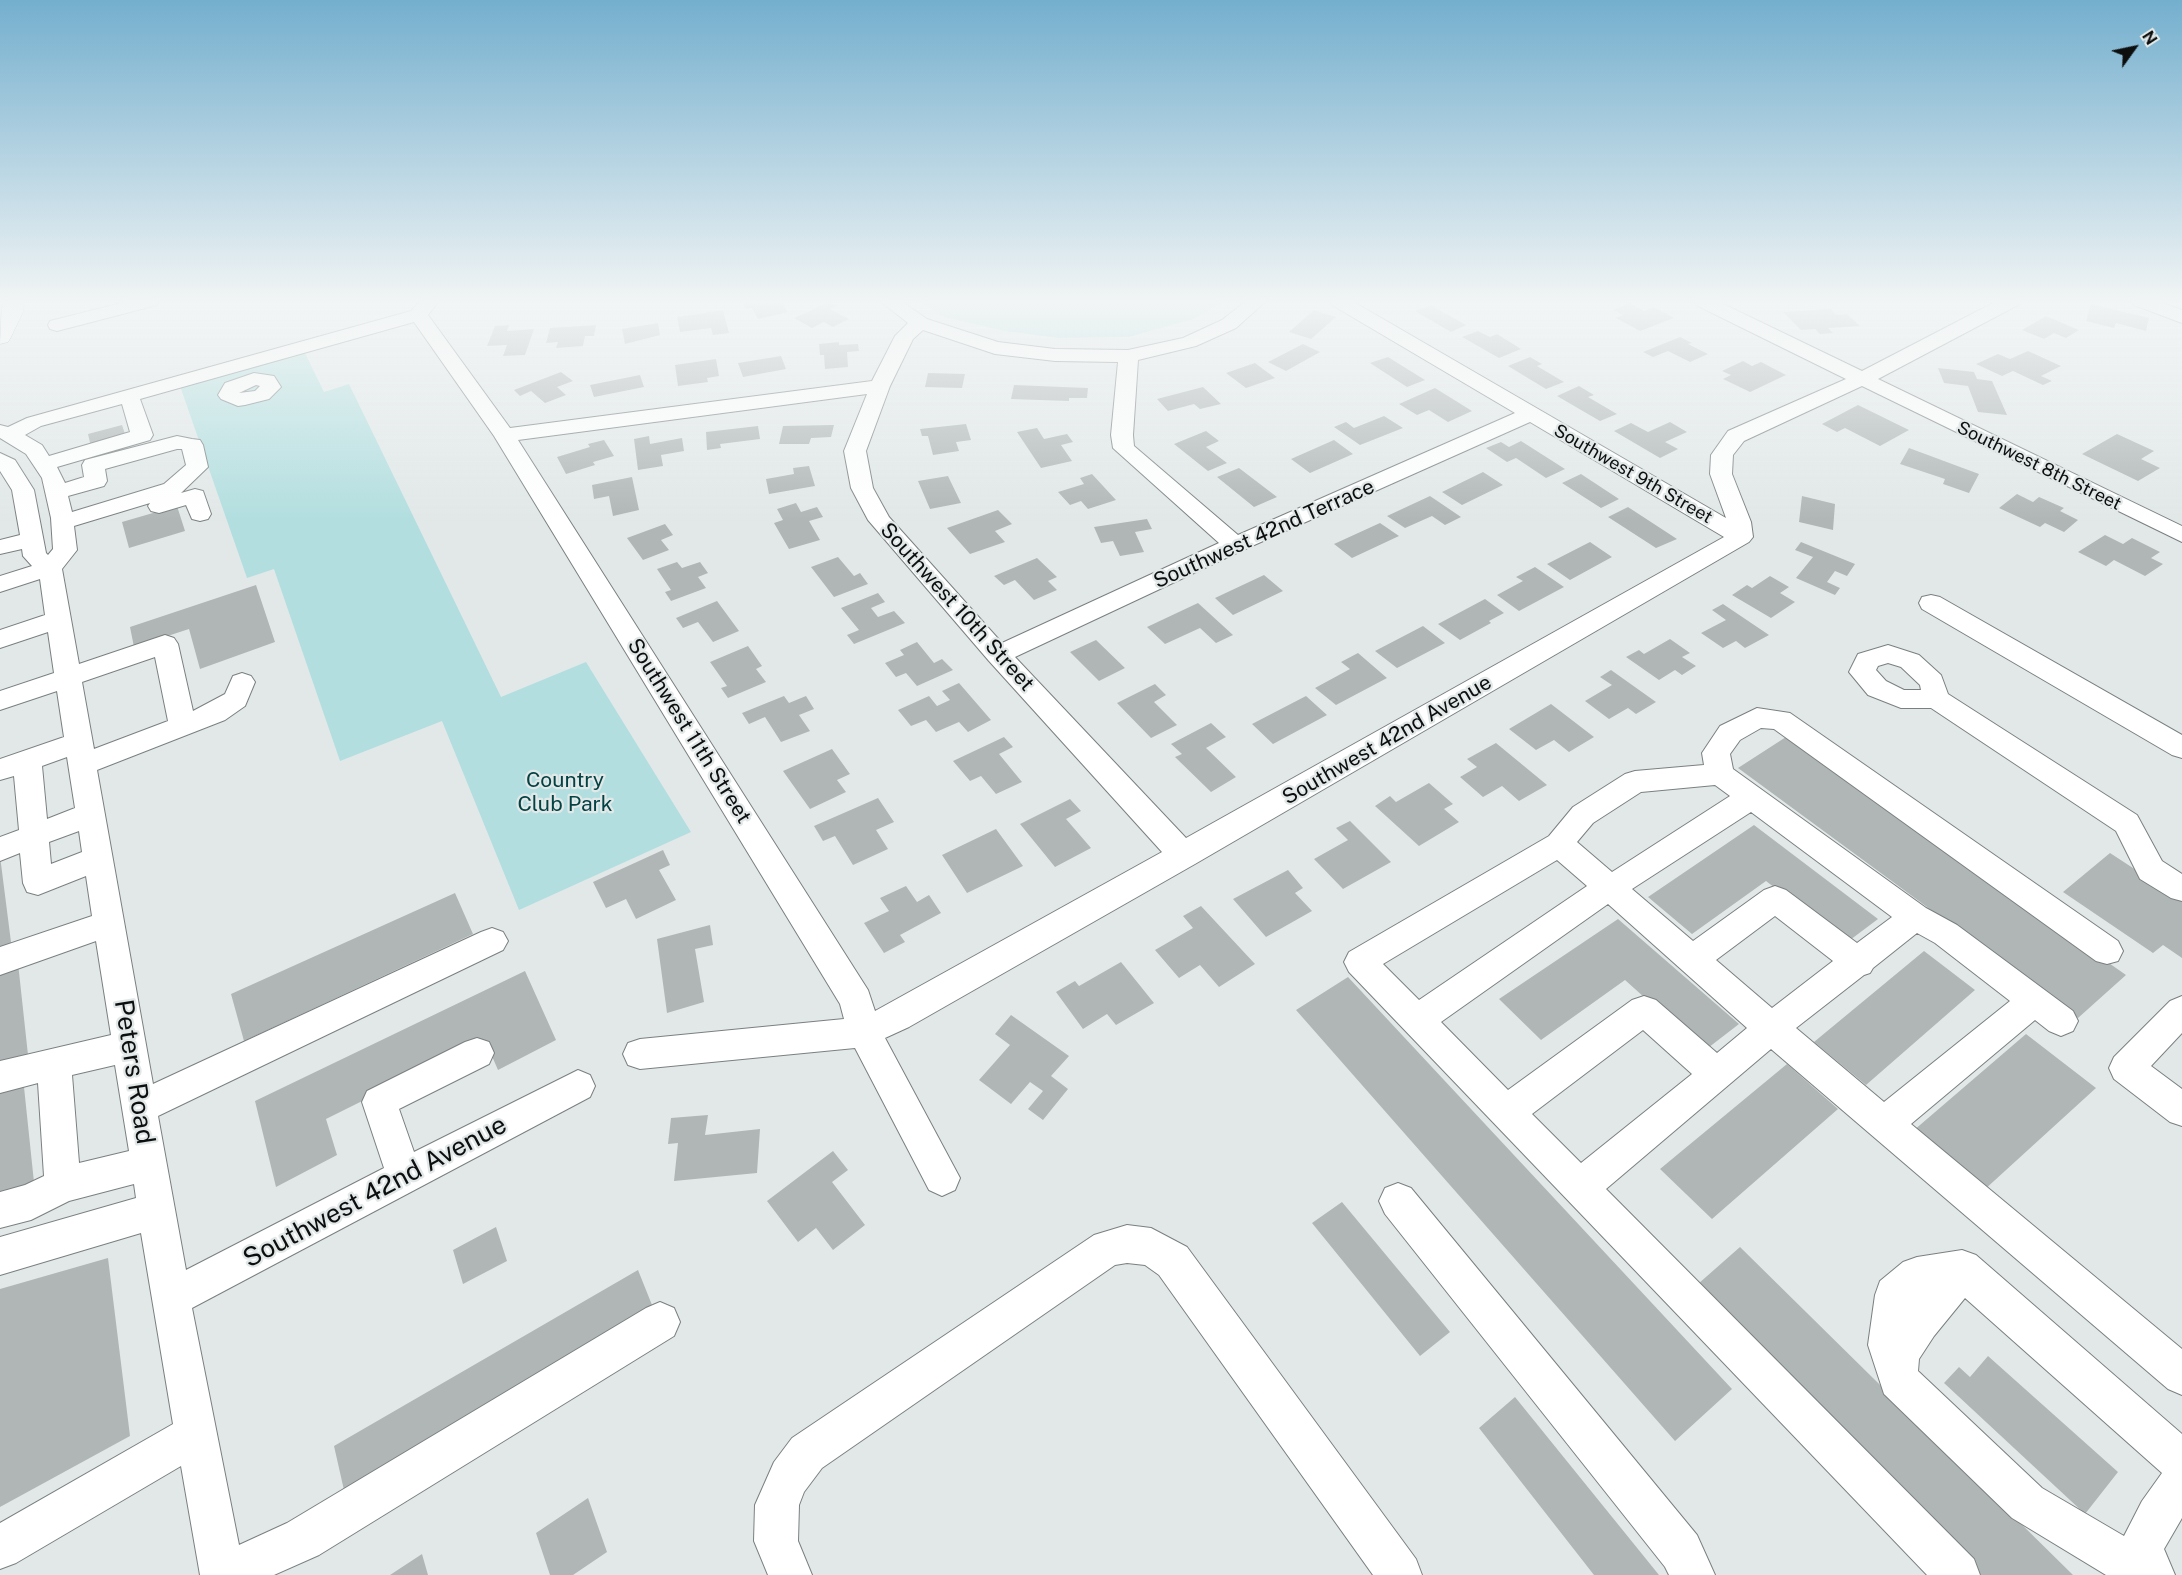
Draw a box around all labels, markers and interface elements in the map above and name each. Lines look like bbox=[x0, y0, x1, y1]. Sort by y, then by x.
north arrow bbox=[2104, 18, 2164, 78]
text: N bbox=[2138, 27, 2161, 48]
street label: Southwest 8th Street bbox=[1953, 417, 2125, 515]
street label: Southwest 9th Street bbox=[1550, 420, 1716, 528]
street label: Southwest 42nd Terrace bbox=[1150, 474, 1378, 594]
street label: Southwest 10th Street bbox=[875, 518, 1039, 696]
street label: Southwest 11th Street bbox=[622, 634, 756, 828]
street label: Southwest 42nd Avenue bbox=[1278, 670, 1496, 810]
park label: Country Club Park bbox=[517, 768, 613, 818]
street label: Peters Road bbox=[107, 997, 161, 1147]
street label: Southwest 42nd Avenue bbox=[238, 1109, 512, 1275]

